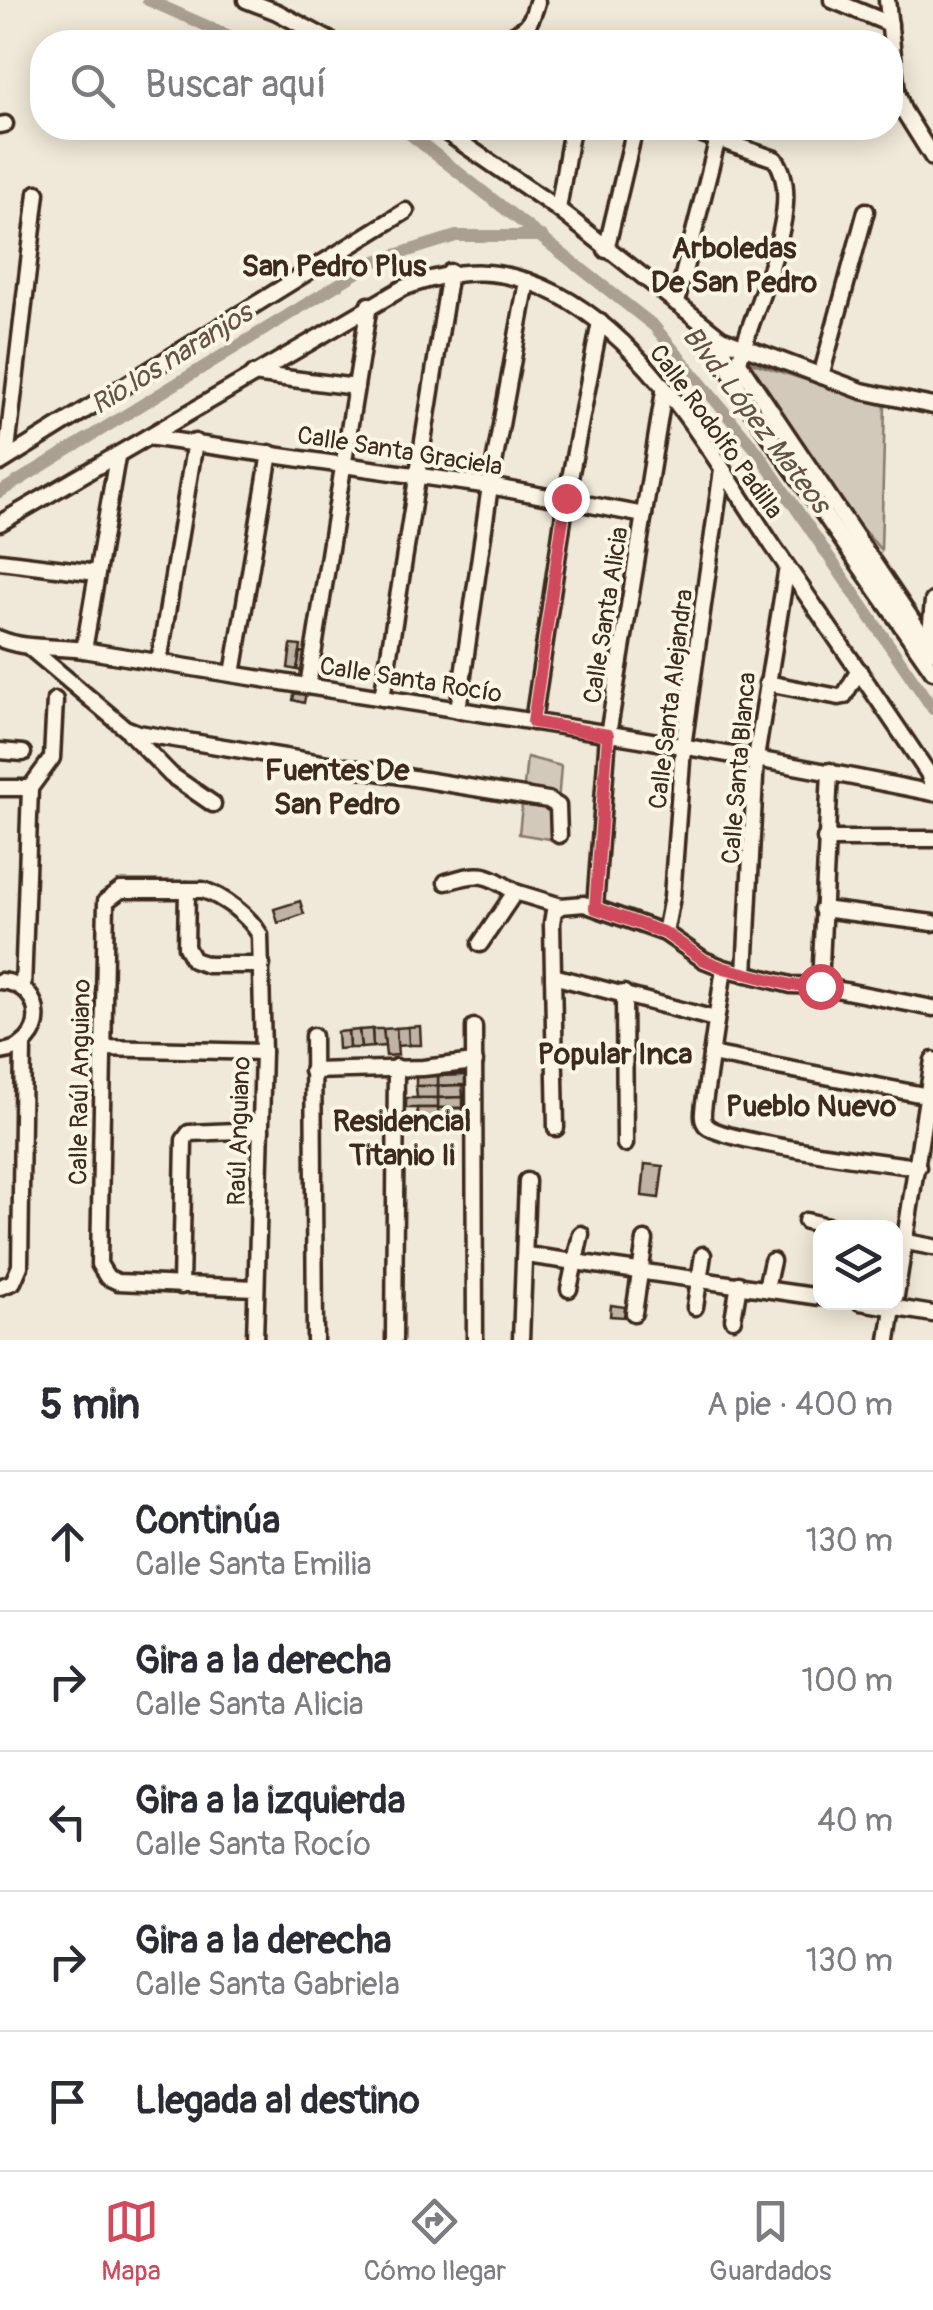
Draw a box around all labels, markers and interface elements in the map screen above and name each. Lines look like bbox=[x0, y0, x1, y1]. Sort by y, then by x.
search box bbox=[30, 30, 903, 140]
icon: search bbox=[65, 58, 120, 113]
text: Buscar aquí bbox=[145, 61, 327, 109]
district label: Arboledas De San Pedro bbox=[651, 230, 817, 301]
district label: San Pedro Plus bbox=[241, 248, 427, 285]
water label: Rio los naranjos bbox=[85, 294, 262, 423]
water label: Blvd. López Mateos bbox=[674, 320, 840, 523]
street label: Calle Rodolfo Padilla bbox=[642, 339, 789, 525]
street label: Calle Santa Graciela bbox=[295, 420, 505, 483]
route end bbox=[544, 476, 590, 522]
street label: Calle Santa Alicia bbox=[577, 525, 636, 706]
street label: Calle Santa Alejandra bbox=[643, 587, 700, 811]
street label: Calle Santa Rocío bbox=[317, 651, 504, 710]
street label: Calle Santa Blanca bbox=[716, 671, 763, 865]
district label: Fuentes De San Pedro bbox=[265, 752, 410, 823]
route start bbox=[798, 964, 844, 1010]
street label: Calle Raúl Anguiano bbox=[63, 979, 98, 1185]
district label: Popular Inca bbox=[537, 1036, 693, 1073]
street label: Raúl Anguiano bbox=[221, 1056, 258, 1206]
district label: Pueblo Nuevo bbox=[726, 1088, 896, 1125]
district label: Residencial Titanio Ii bbox=[333, 1103, 471, 1174]
map controls bbox=[813, 1220, 903, 1310]
button: layers bbox=[813, 1220, 903, 1310]
text: 5 min bbox=[40, 1379, 140, 1431]
text: A pie · 400 m bbox=[707, 1385, 893, 1425]
text: Continúa bbox=[135, 1497, 280, 1545]
icon: ahead bbox=[40, 1514, 95, 1569]
text: 130 m bbox=[805, 1521, 893, 1561]
text: Calle Santa Emilia bbox=[135, 1545, 372, 1585]
text: Gira a la derecha bbox=[135, 1637, 391, 1685]
icon: right bbox=[40, 1654, 95, 1709]
text: 100 m bbox=[801, 1661, 893, 1701]
text: Calle Santa Alicia bbox=[135, 1685, 364, 1725]
text: Gira a la izquierda bbox=[135, 1777, 405, 1825]
icon: left bbox=[40, 1794, 95, 1849]
text: 40 m bbox=[817, 1801, 893, 1841]
text: Calle Santa Rocío bbox=[135, 1825, 371, 1865]
text: Gira a la derecha bbox=[135, 1917, 391, 1965]
icon: right bbox=[40, 1934, 95, 1989]
text: 130 m bbox=[805, 1941, 893, 1981]
text: Calle Santa Gabriela bbox=[135, 1965, 400, 2005]
icon: arrive bbox=[40, 2074, 95, 2129]
text: Llegada al destino bbox=[135, 2077, 420, 2125]
tab: Mapa bbox=[101, 2194, 161, 2289]
tab: Cómo llegar bbox=[364, 2194, 506, 2289]
tab: Guardados bbox=[709, 2194, 832, 2289]

